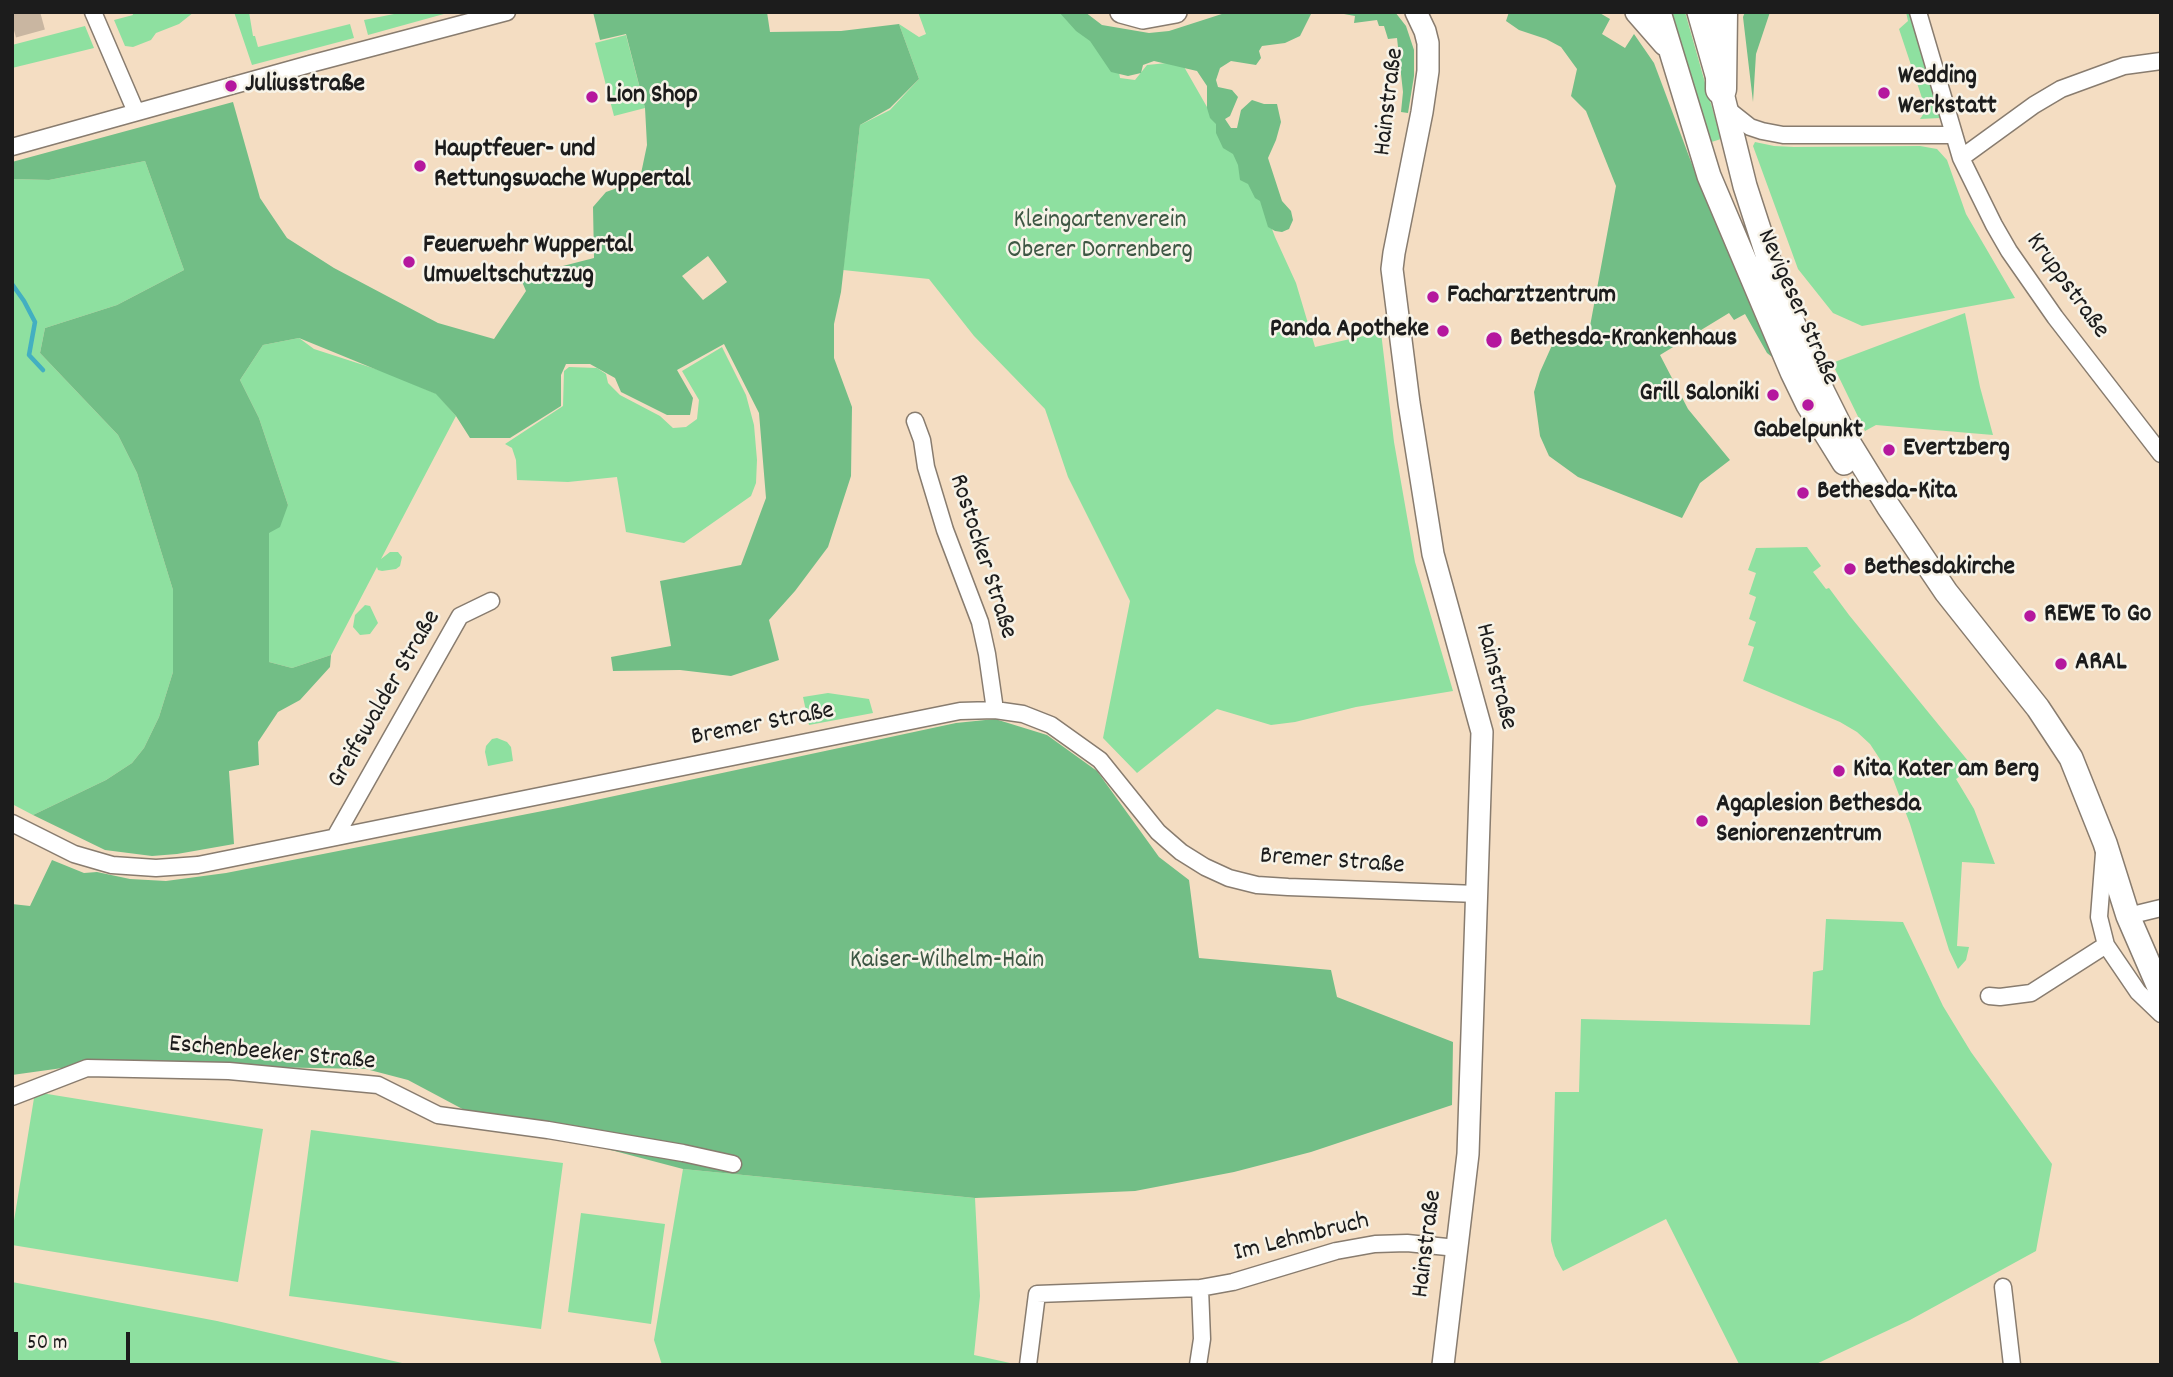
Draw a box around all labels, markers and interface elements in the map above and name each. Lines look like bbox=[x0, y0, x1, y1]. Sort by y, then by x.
street label: Hainstraße bbox=[1369, 46, 1413, 158]
place label: Wedding Werkstatt bbox=[1898, 62, 1997, 124]
place label: Juliusstraße bbox=[245, 70, 365, 102]
marker: Juliusstraße bbox=[223, 78, 239, 94]
place label: Lion Shop bbox=[606, 81, 698, 113]
marker: Wedding Werkstatt bbox=[1876, 85, 1892, 101]
marker: Lion Shop bbox=[584, 89, 600, 105]
place label: Hauptfeuer- und Rettungswache Wuppertal bbox=[434, 135, 691, 196]
marker: Hauptfeuer- und Rettungswache Wuppertal bbox=[412, 158, 428, 174]
park label: Kleingartenverein Oberer Dorrenberg bbox=[1007, 206, 1193, 268]
street label: Nevigeser Straße bbox=[1748, 225, 1844, 391]
street label: Kruppstraße bbox=[2017, 228, 2115, 346]
place label: Feuerwehr Wuppertal Umweltschutzzug bbox=[423, 231, 633, 292]
marker: Feuerwehr Wuppertal Umweltschutzzug bbox=[401, 254, 417, 270]
place label: Facharztzentrum bbox=[1447, 281, 1616, 313]
marker: Facharztzentrum bbox=[1425, 289, 1441, 305]
place label: Panda Apotheke bbox=[1270, 315, 1429, 347]
marker: Panda Apotheke bbox=[1435, 323, 1451, 339]
place label: Bethesda-Krankenhaus bbox=[1510, 324, 1737, 356]
marker: Bethesda-Krankenhaus bbox=[1484, 330, 1504, 350]
place label: Grill Saloniki bbox=[1640, 379, 1759, 411]
marker: Grill Saloniki bbox=[1765, 387, 1781, 403]
marker: Gabelpunkt bbox=[1800, 397, 1816, 413]
place label: Gabelpunkt bbox=[1753, 416, 1863, 448]
place label: Evertzberg bbox=[1903, 434, 2010, 466]
marker: Evertzberg bbox=[1881, 442, 1897, 458]
street label: Rostocker Straße bbox=[940, 471, 1022, 643]
place label: Bethesda-Kita bbox=[1817, 477, 1956, 509]
marker: Bethesda-Kita bbox=[1795, 485, 1811, 501]
place label: Bethesdakirche bbox=[1864, 553, 2015, 585]
marker: Bethesdakirche bbox=[1842, 561, 1858, 577]
place label: REWE To Go bbox=[2044, 600, 2151, 632]
street label: Greifswalder Straße bbox=[322, 606, 450, 794]
marker: REWE To Go bbox=[2022, 608, 2038, 624]
street label: Hainstraße bbox=[1466, 621, 1522, 733]
place label: ARAL bbox=[2075, 648, 2127, 680]
marker: ARAL bbox=[2053, 656, 2069, 672]
street label: Bremer Straße bbox=[689, 697, 837, 755]
place label: Kita Kater am Berg bbox=[1853, 755, 2039, 787]
marker: Kita Kater am Berg bbox=[1831, 763, 1847, 779]
place label: Agaplesion Bethesda Seniorenzentrum bbox=[1716, 790, 1921, 852]
marker: Agaplesion Bethesda Seniorenzentrum bbox=[1694, 813, 1710, 829]
street label: Bremer Straße bbox=[1259, 842, 1405, 884]
park label: Kaiser-Wilhelm-Hain bbox=[850, 946, 1044, 978]
street label: Eschenbeeker Straße bbox=[167, 1030, 377, 1080]
street label: Hainstraße bbox=[1407, 1188, 1451, 1300]
street label: Im Lehmbruch bbox=[1231, 1207, 1373, 1271]
scale bar bbox=[18, 1318, 133, 1362]
text: 50 m bbox=[27, 1329, 67, 1359]

